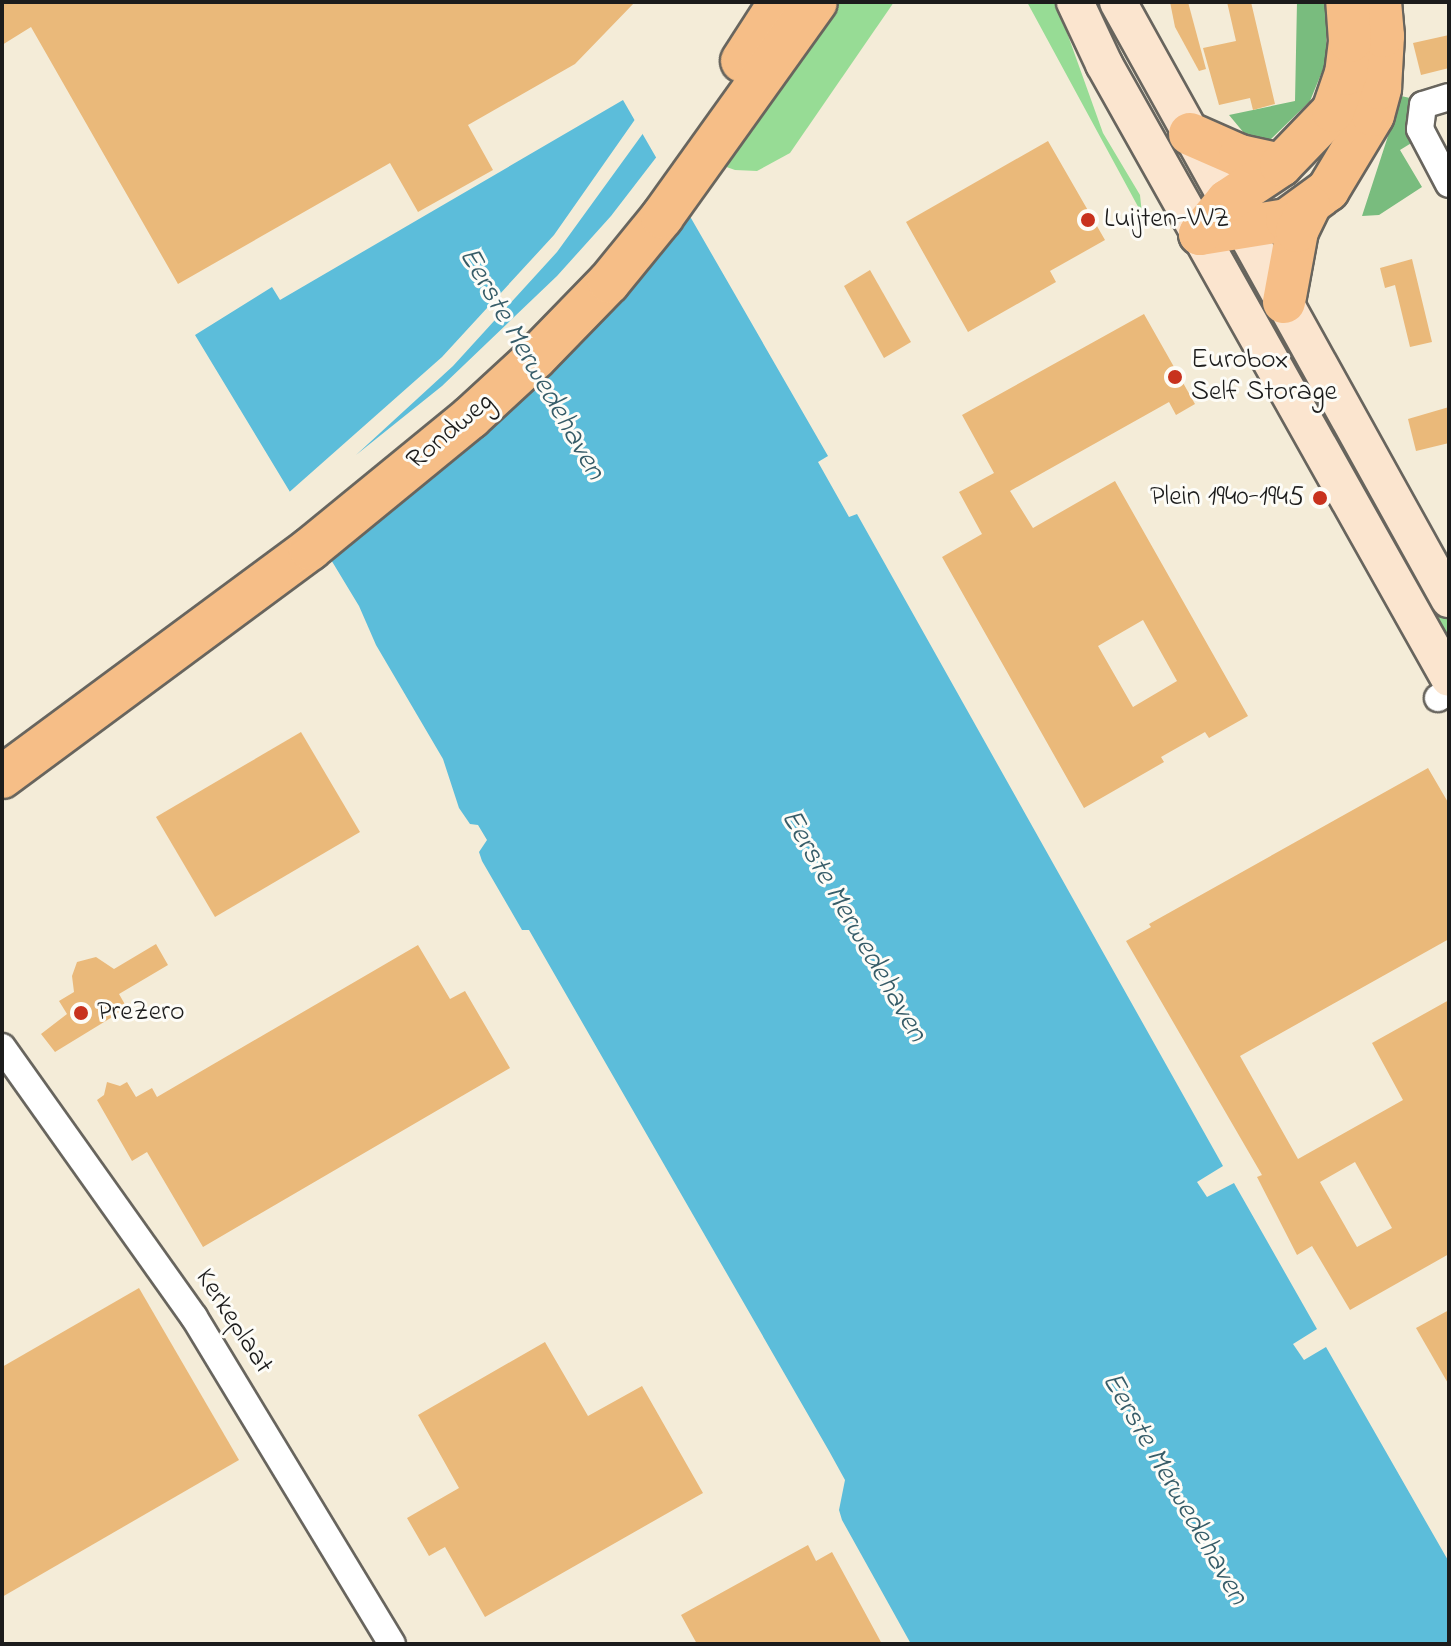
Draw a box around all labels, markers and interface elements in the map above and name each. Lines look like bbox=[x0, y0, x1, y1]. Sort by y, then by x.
place label: Luijten-VVZ bbox=[1104, 203, 1229, 237]
marker: Luijten-VVZ bbox=[1079, 211, 1097, 229]
water label: Eerste Merwedehaven bbox=[450, 241, 612, 487]
place label: Eurobox Self Storage bbox=[1191, 344, 1337, 410]
marker: Eurobox Self Storage bbox=[1166, 368, 1184, 386]
street label: Rondweg bbox=[401, 386, 501, 478]
place label: Plein 1940-1945 bbox=[1150, 481, 1304, 515]
marker: Plein 1940-1945 bbox=[1311, 489, 1329, 507]
water label: Eerste Merwedehaven bbox=[772, 803, 934, 1049]
place label: PreZero bbox=[97, 996, 184, 1030]
marker: PreZero bbox=[72, 1004, 90, 1022]
street label: Kerkeplaat bbox=[187, 1263, 279, 1381]
water label: Eerste Merwedehaven bbox=[1093, 1366, 1255, 1612]

